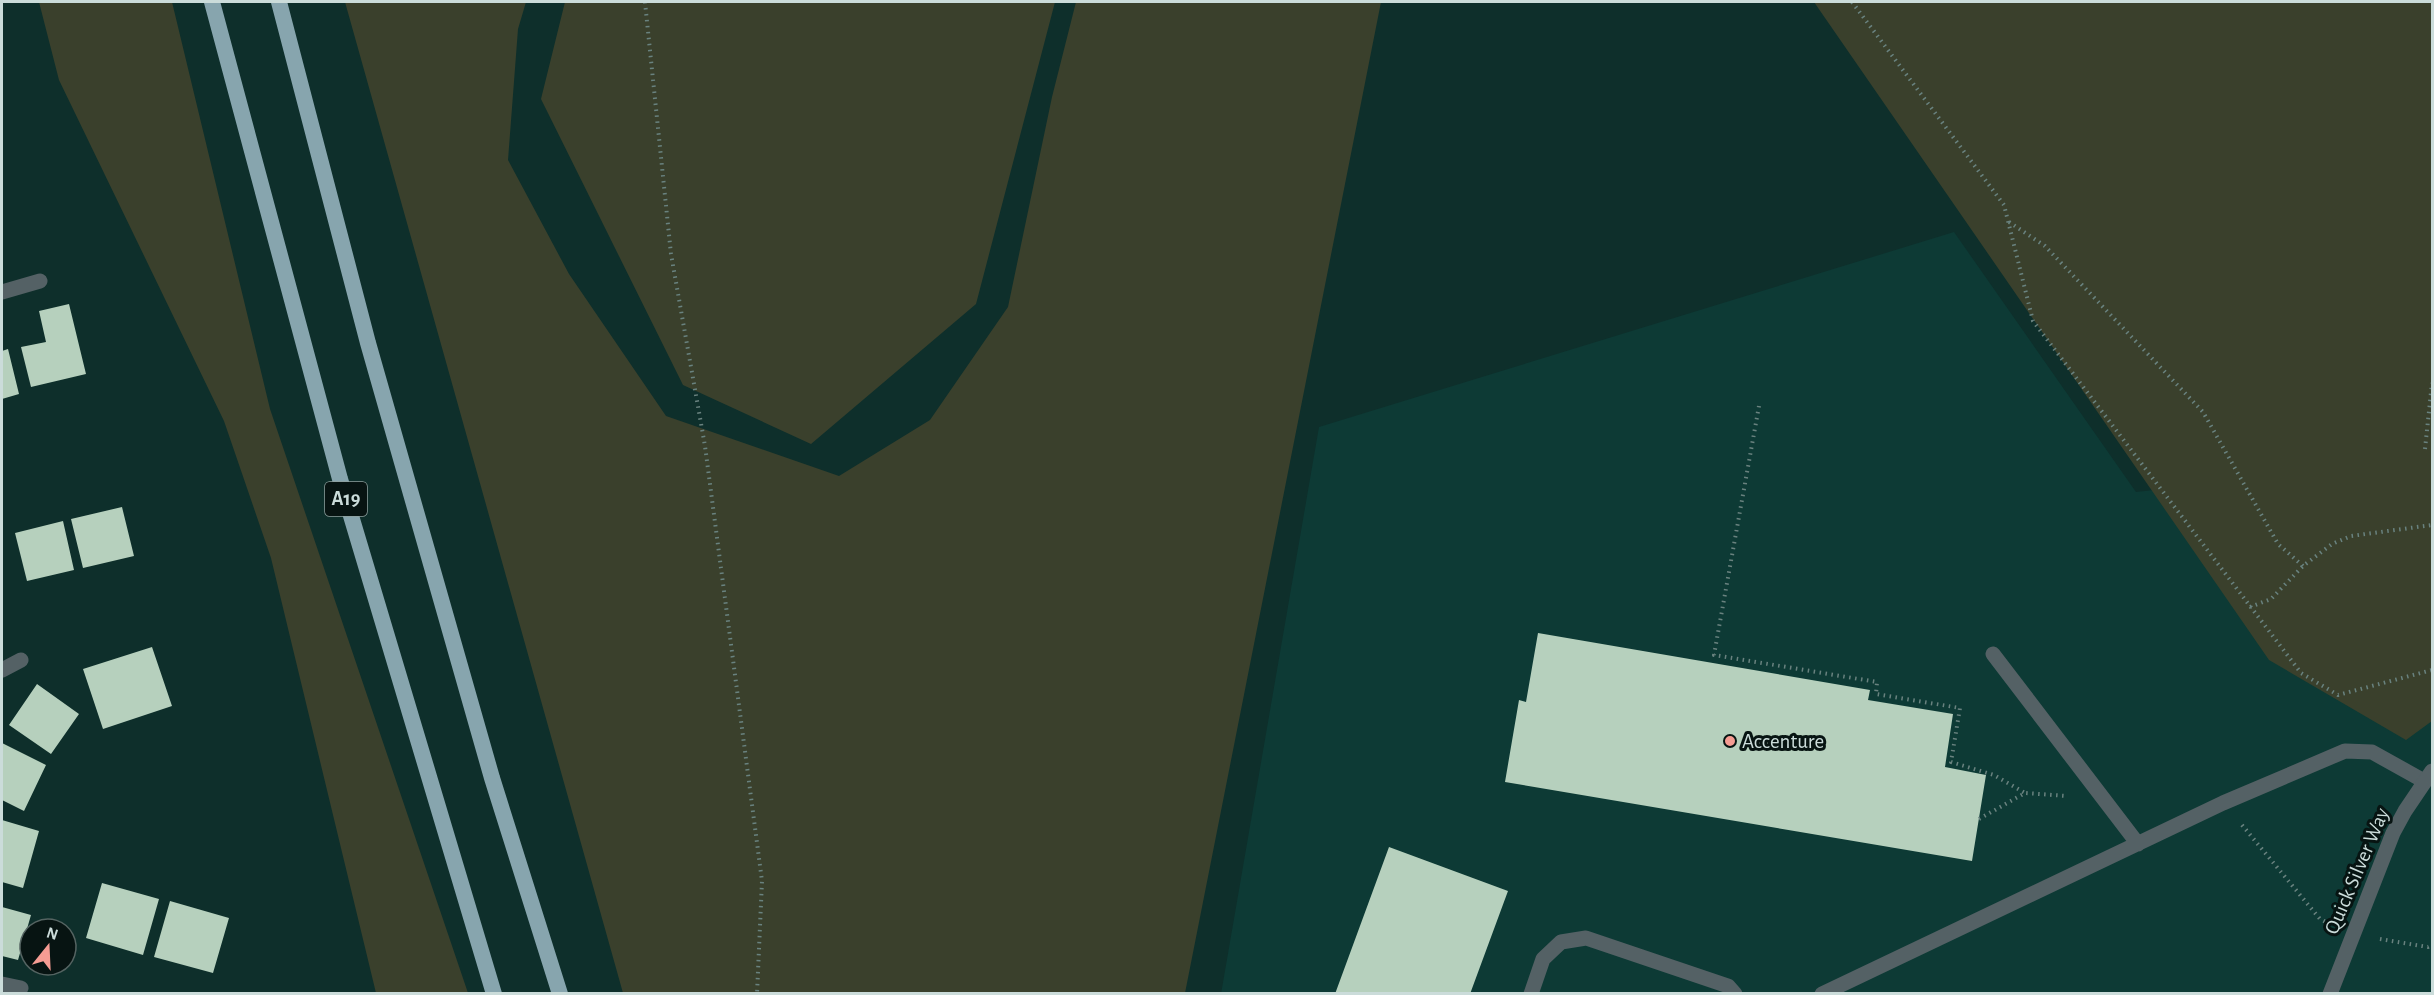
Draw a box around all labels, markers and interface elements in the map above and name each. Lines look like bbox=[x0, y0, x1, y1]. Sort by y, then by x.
road number: A19 bbox=[325, 482, 367, 516]
place label: Accenture bbox=[1742, 731, 1824, 752]
marker: Accenture bbox=[1723, 734, 1737, 748]
street label: Quick Silver Way bbox=[2321, 805, 2393, 937]
north arrow bbox=[18, 917, 78, 977]
text: N bbox=[45, 924, 60, 943]

